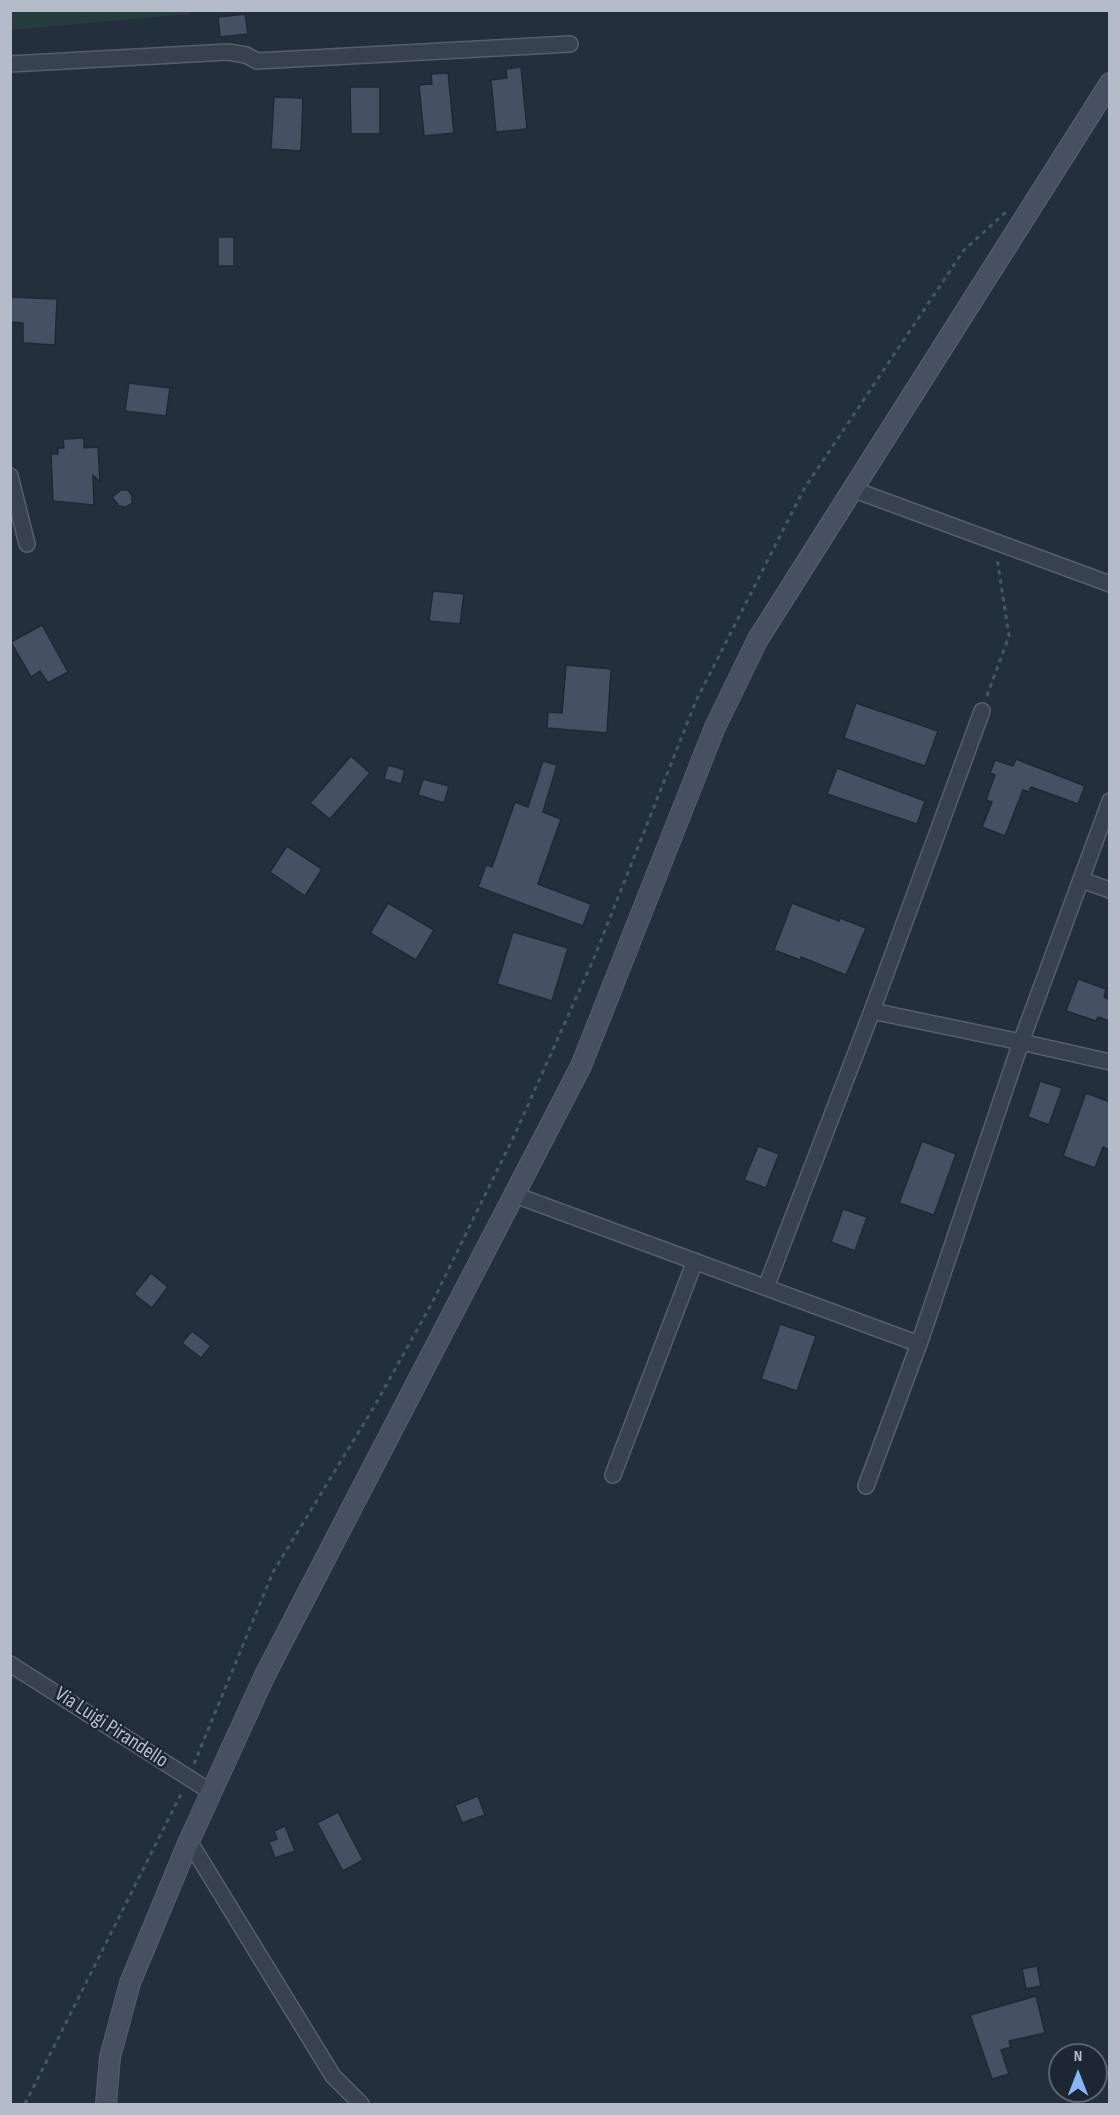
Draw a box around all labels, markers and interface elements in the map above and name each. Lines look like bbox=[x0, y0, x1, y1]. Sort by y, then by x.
street label: Via Luigi Pirandello bbox=[50, 1682, 172, 1774]
north arrow bbox=[1048, 2043, 1108, 2103]
text: N bbox=[1074, 2047, 1082, 2066]

